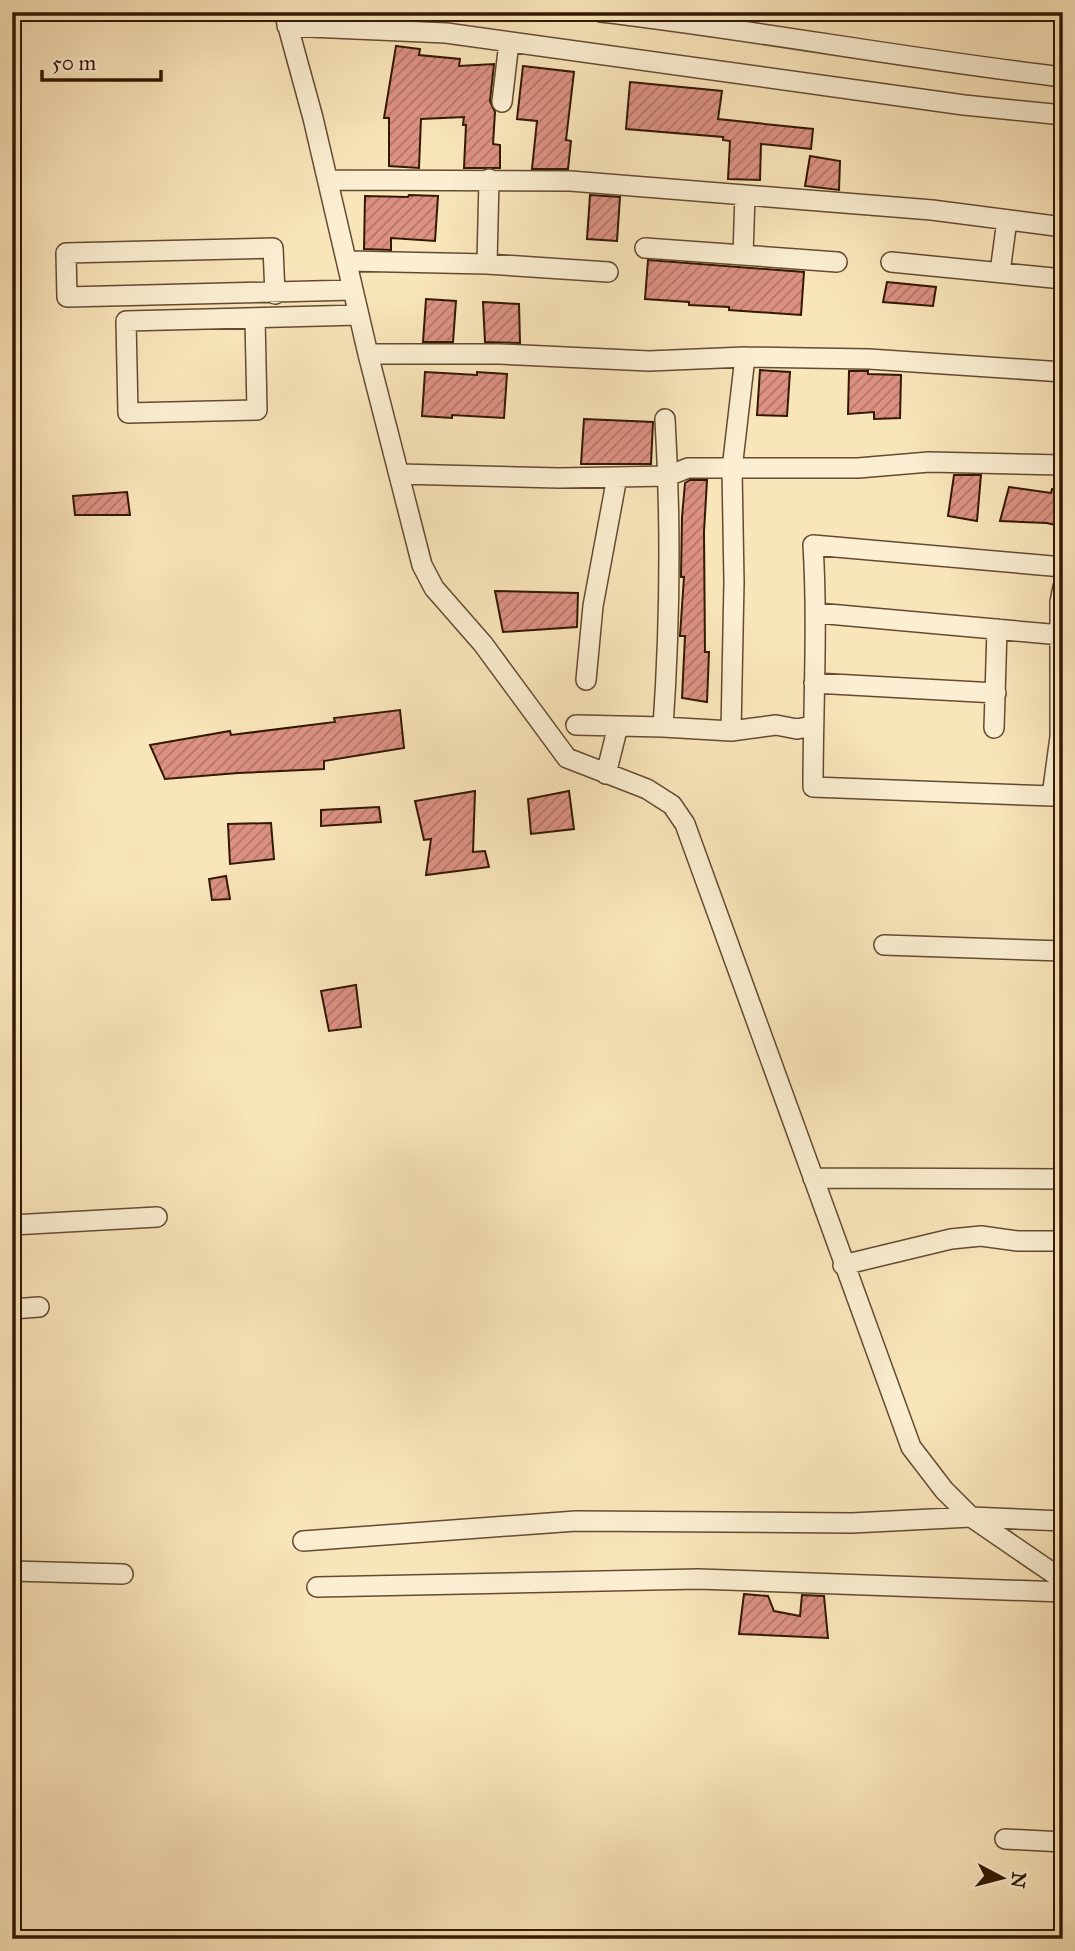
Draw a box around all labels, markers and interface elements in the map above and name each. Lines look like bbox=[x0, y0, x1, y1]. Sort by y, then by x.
scale bar bbox=[42, 38, 161, 82]
text: 50 m bbox=[52, 50, 97, 76]
north arrow bbox=[967, 1842, 1036, 1912]
text: N bbox=[1006, 1871, 1031, 1889]

